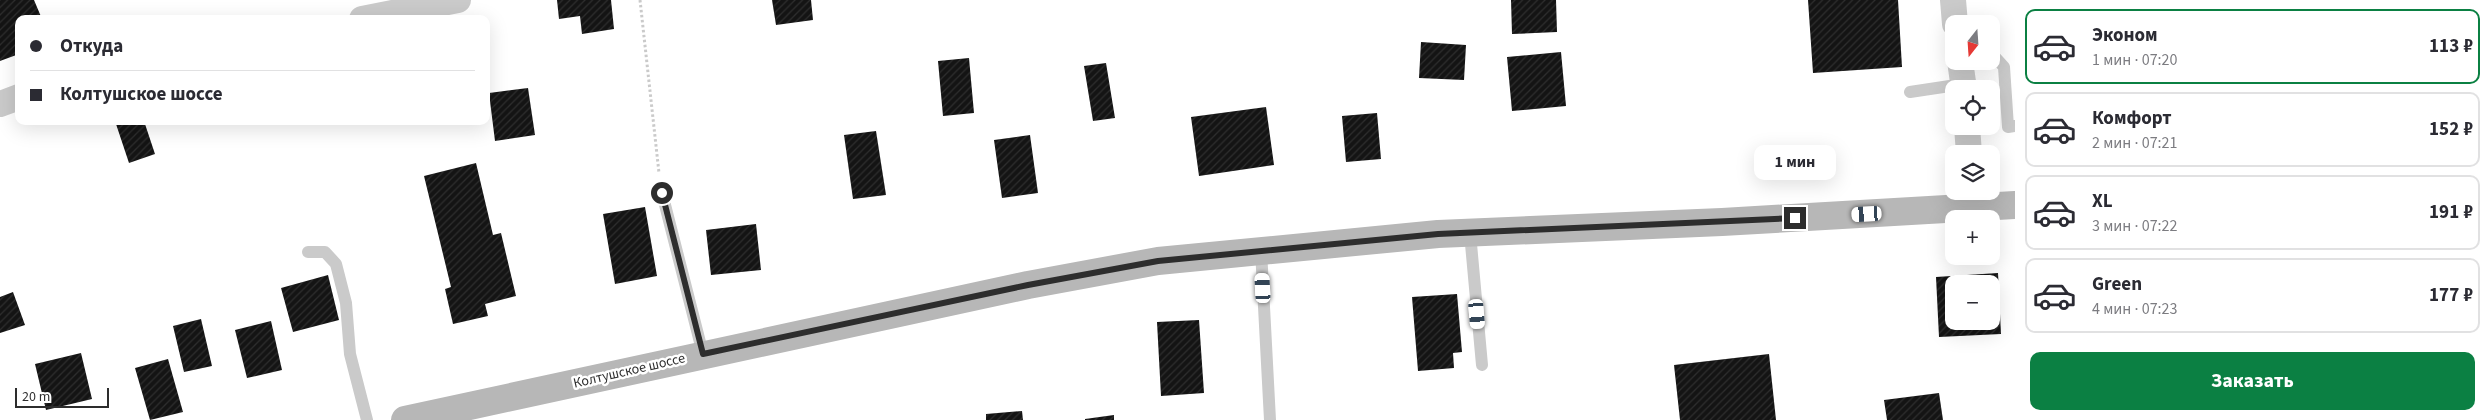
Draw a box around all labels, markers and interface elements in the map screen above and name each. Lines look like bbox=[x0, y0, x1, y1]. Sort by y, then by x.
north arrow bbox=[1945, 15, 2000, 70]
map controls bbox=[1945, 15, 2000, 330]
text: Эконом bbox=[2092, 22, 2158, 49]
icon: car bbox=[2032, 24, 2077, 69]
text: Откуда bbox=[60, 33, 123, 60]
text: 113 ₽ bbox=[2429, 33, 2473, 60]
text: 1 мин · 07:20 bbox=[2092, 49, 2178, 71]
button: locate bbox=[1945, 80, 2000, 135]
text: Колтушское шоссе bbox=[60, 81, 223, 108]
text: Комфорт bbox=[2092, 105, 2172, 132]
icon: car bbox=[2032, 107, 2077, 152]
text: 152 ₽ bbox=[2429, 116, 2473, 143]
text: 2 мин · 07:21 bbox=[2092, 132, 2178, 154]
button: layers bbox=[1945, 145, 2000, 200]
callout: 1 мин bbox=[1754, 146, 1836, 180]
text: 1 мин bbox=[1775, 151, 1815, 173]
route start bbox=[651, 182, 673, 204]
text: XL bbox=[2092, 188, 2113, 215]
icon: car bbox=[2032, 190, 2077, 235]
text: 191 ₽ bbox=[2429, 199, 2473, 226]
car bbox=[1851, 206, 1882, 222]
route end bbox=[1784, 207, 1806, 229]
button: + bbox=[1945, 210, 2000, 265]
text: 3 мин · 07:22 bbox=[2092, 215, 2178, 237]
text: Green bbox=[2092, 271, 2142, 298]
car bbox=[1254, 273, 1271, 303]
icon: car bbox=[2032, 273, 2077, 318]
button: − bbox=[1945, 275, 2000, 330]
text: 177 ₽ bbox=[2429, 282, 2473, 309]
car bbox=[1468, 298, 1485, 330]
text: 4 мин · 07:23 bbox=[2092, 298, 2178, 320]
street label: Колтушское шоссе bbox=[571, 348, 687, 394]
button: Заказать bbox=[2030, 352, 2475, 410]
scale bar bbox=[15, 385, 109, 408]
text: 20 m bbox=[22, 387, 50, 407]

